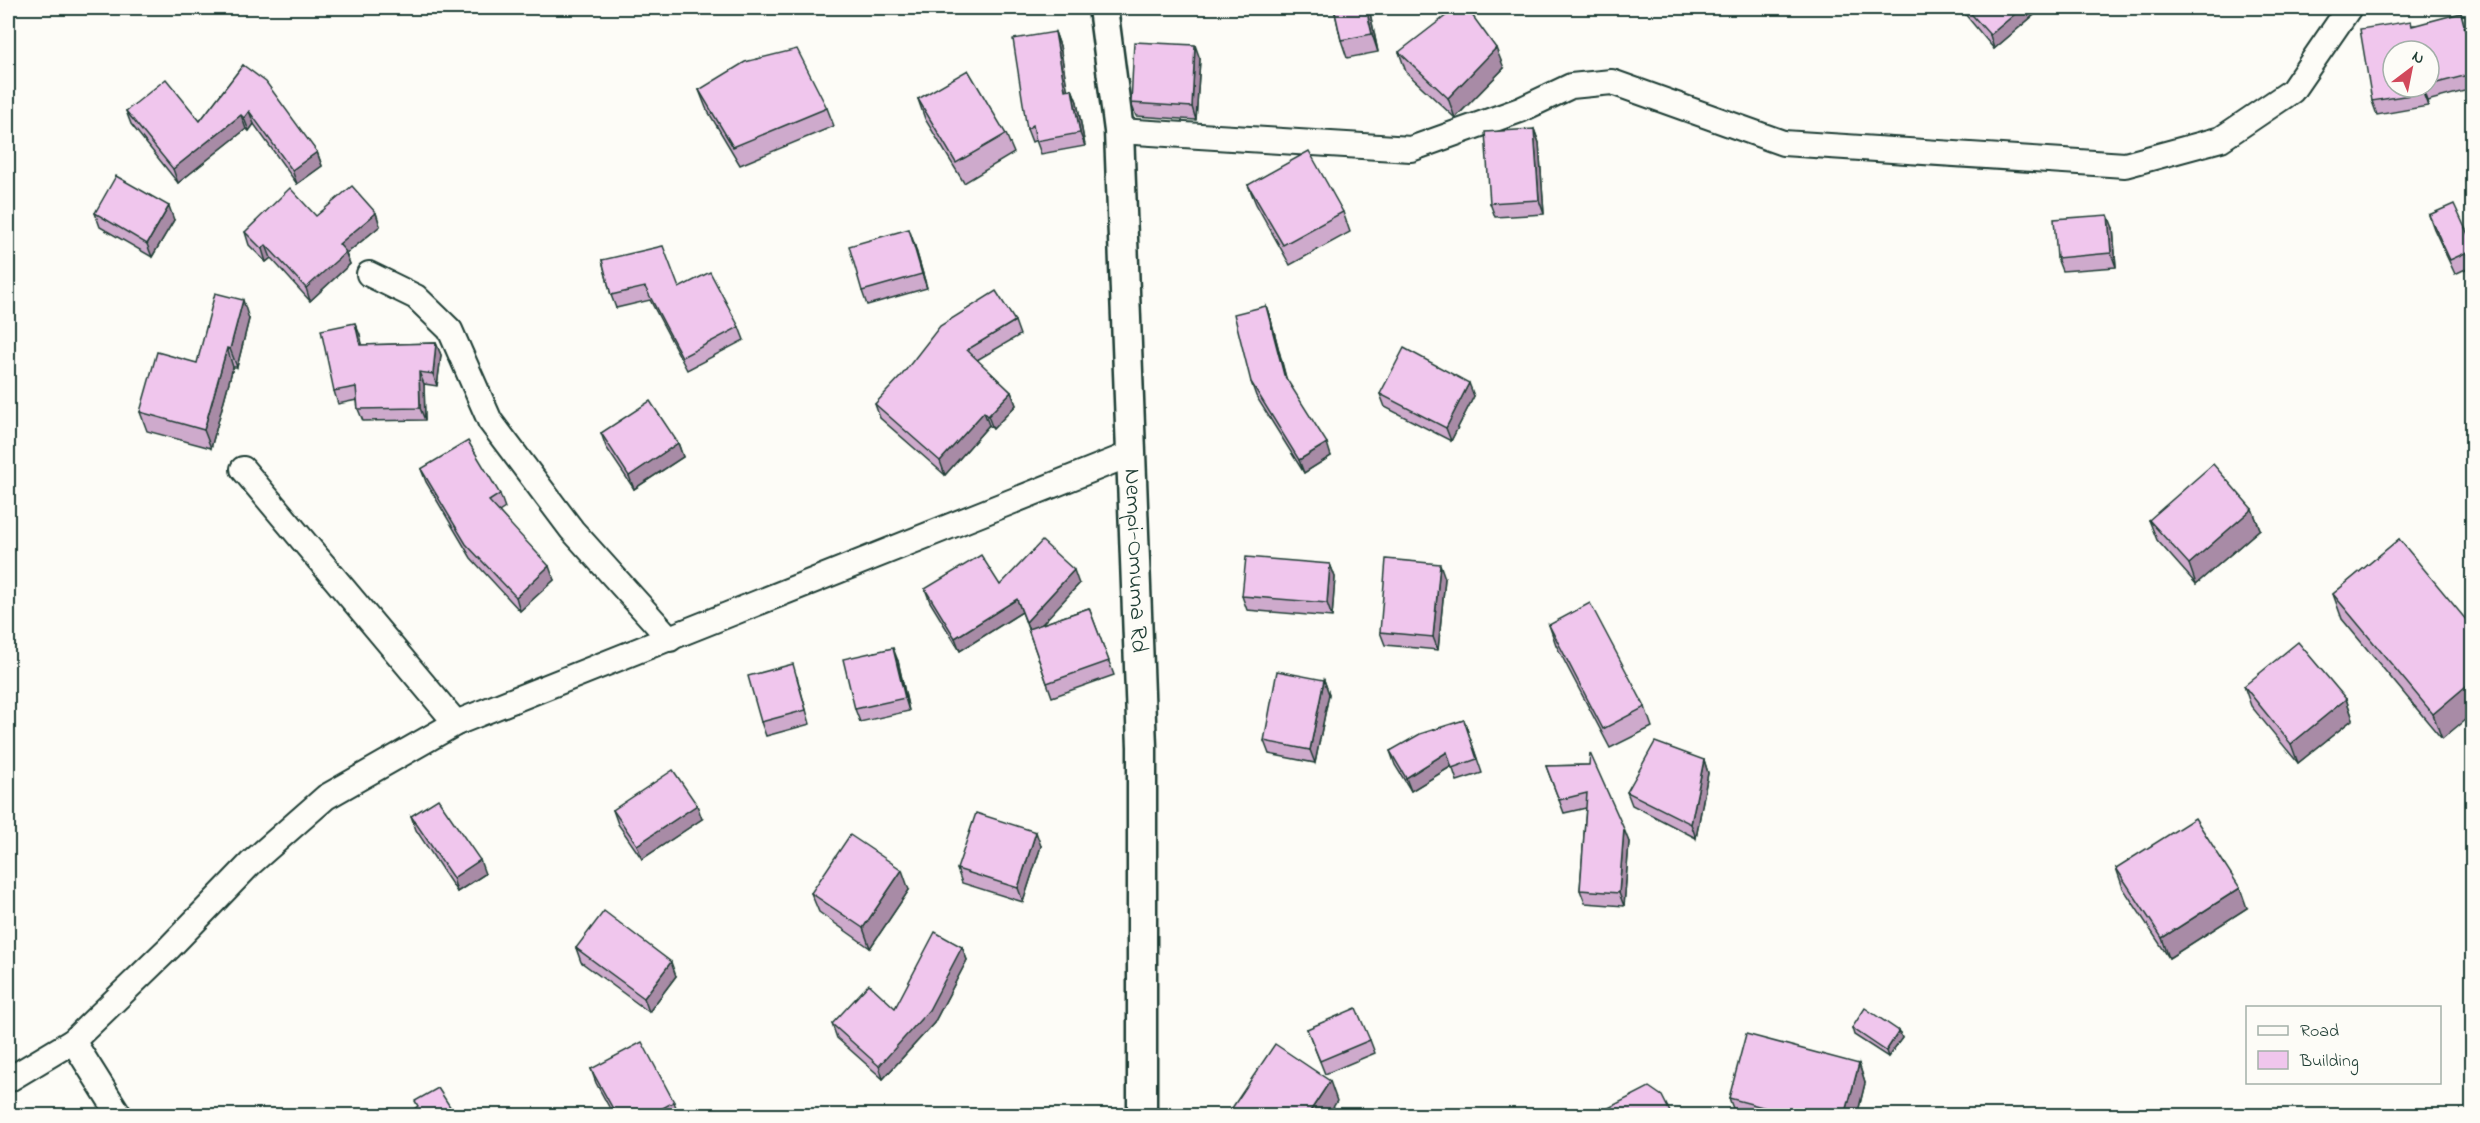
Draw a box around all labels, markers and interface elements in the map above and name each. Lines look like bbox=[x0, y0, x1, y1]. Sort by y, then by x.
north arrow bbox=[2381, 39, 2441, 99]
text: N bbox=[2407, 45, 2429, 71]
street label: Nempi-Omuma Rd bbox=[1114, 468, 1156, 654]
legend bbox=[2246, 1006, 2441, 1084]
text: Road bbox=[2300, 1019, 2339, 1045]
text: Building bbox=[2299, 1049, 2359, 1076]

